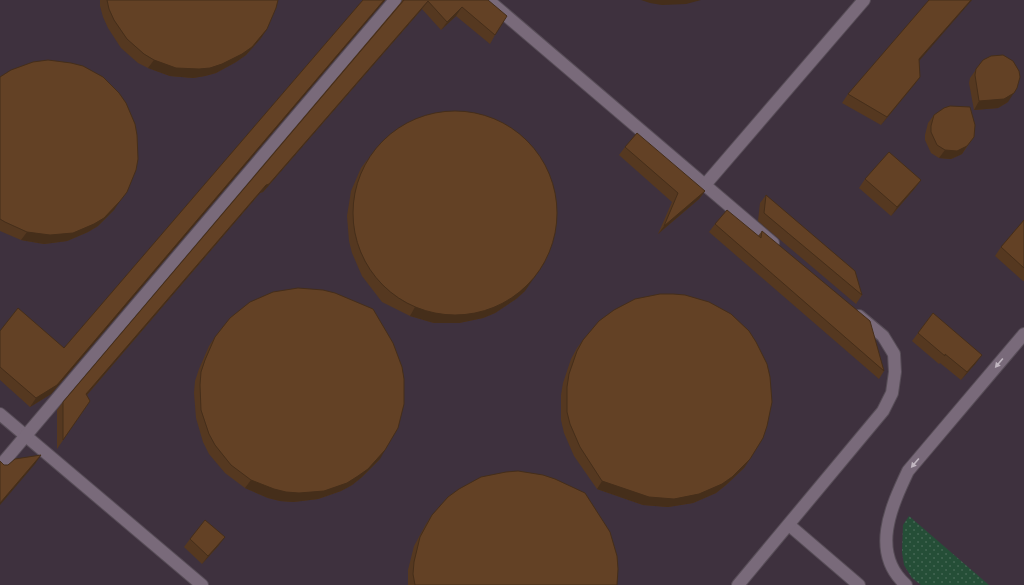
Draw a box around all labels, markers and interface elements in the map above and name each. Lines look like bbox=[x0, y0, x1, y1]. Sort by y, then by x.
one-way arrow bbox=[994, 358, 1003, 369]
one-way arrow bbox=[910, 457, 919, 468]

